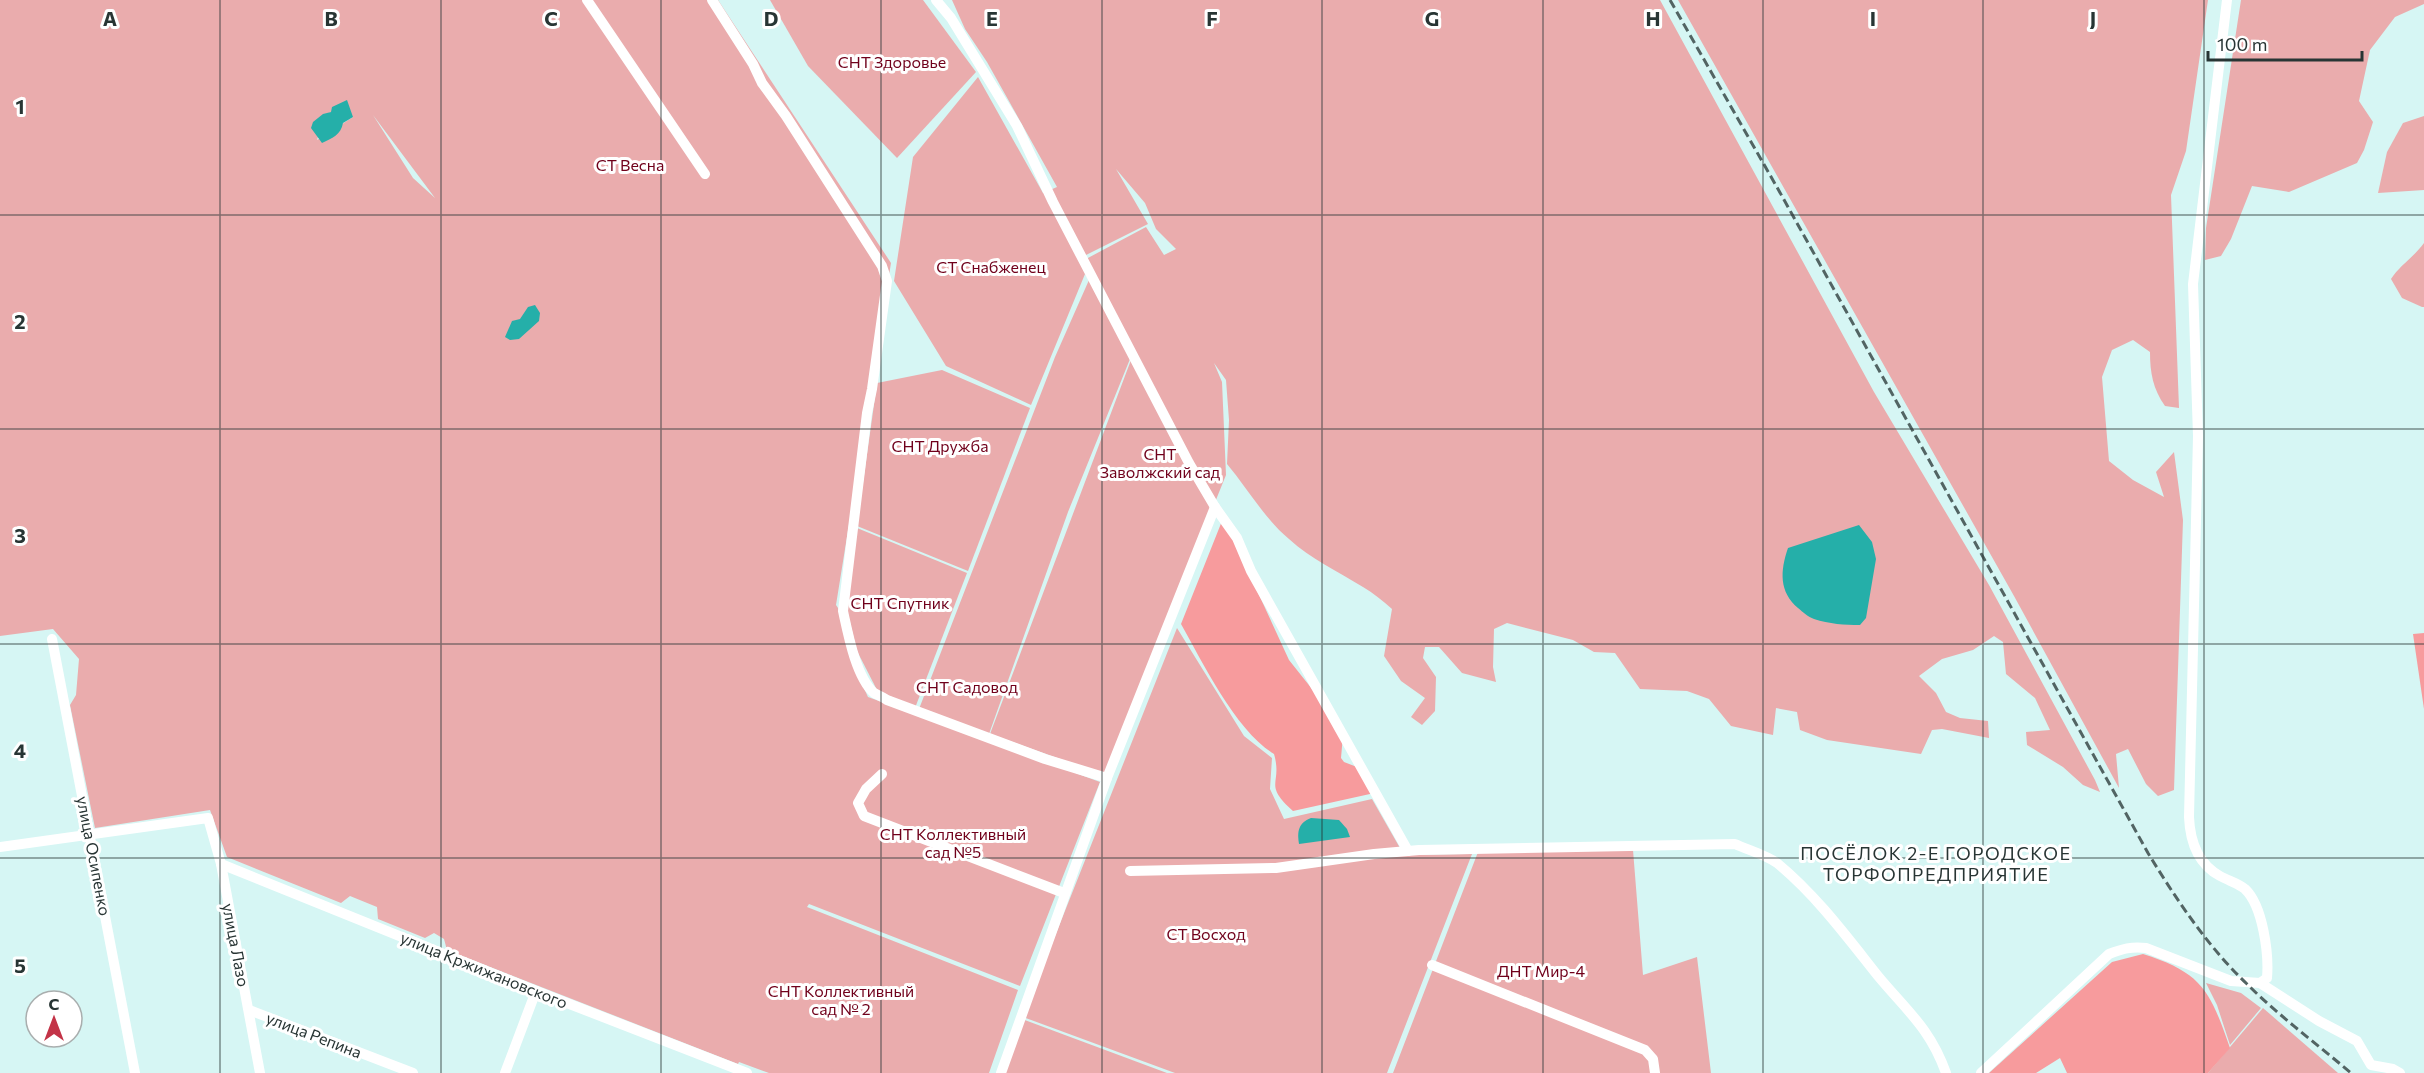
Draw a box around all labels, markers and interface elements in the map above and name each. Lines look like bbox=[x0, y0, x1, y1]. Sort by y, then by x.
text: A bbox=[103, 6, 117, 30]
text: B bbox=[324, 6, 338, 30]
text: C bbox=[544, 6, 558, 30]
text: D bbox=[764, 6, 778, 30]
text: E bbox=[986, 6, 998, 30]
text: F bbox=[1206, 6, 1218, 30]
text: G bbox=[1425, 6, 1439, 30]
text: H bbox=[1646, 6, 1661, 30]
text: I bbox=[1870, 6, 1876, 30]
text: J bbox=[2090, 6, 2096, 30]
scale bar bbox=[2208, 24, 2362, 62]
text: 100 m bbox=[2217, 33, 2267, 55]
park label: СНТ Здоровье bbox=[838, 52, 946, 71]
text: 1 bbox=[15, 94, 25, 118]
park label: СТ Весна bbox=[596, 155, 664, 174]
park label: СТ Снабженец bbox=[936, 257, 1046, 276]
text: 2 bbox=[14, 309, 26, 333]
park label: СНТ Дружба bbox=[892, 436, 988, 455]
park label: СНТ Заволжский сад bbox=[1100, 444, 1221, 481]
text: 3 bbox=[14, 523, 26, 547]
park label: СНТ Спутник bbox=[851, 593, 950, 612]
park label: СНТ Садовод bbox=[916, 677, 1019, 696]
text: 4 bbox=[14, 738, 26, 762]
street label: улица Осипенко bbox=[74, 794, 115, 917]
park label: СНТ Коллективный сад №5 bbox=[880, 824, 1026, 861]
district label: ПОСЁЛОК 2-Е ГОРОДСКОЕ ТОРФОПРЕДПРИЯТИЕ bbox=[1800, 842, 2072, 885]
street label: улица Лазо bbox=[219, 902, 254, 988]
park label: СТ Восход bbox=[1166, 924, 1246, 943]
street label: улица Кржижановского bbox=[398, 927, 571, 1012]
text: 5 bbox=[14, 953, 26, 977]
park label: ДНТ Мир-4 bbox=[1497, 961, 1585, 980]
park label: СНТ Коллективный сад № 2 bbox=[768, 981, 914, 1018]
north arrow bbox=[24, 989, 84, 1049]
text: С bbox=[49, 994, 60, 1013]
street label: улица Репина bbox=[264, 1008, 365, 1061]

